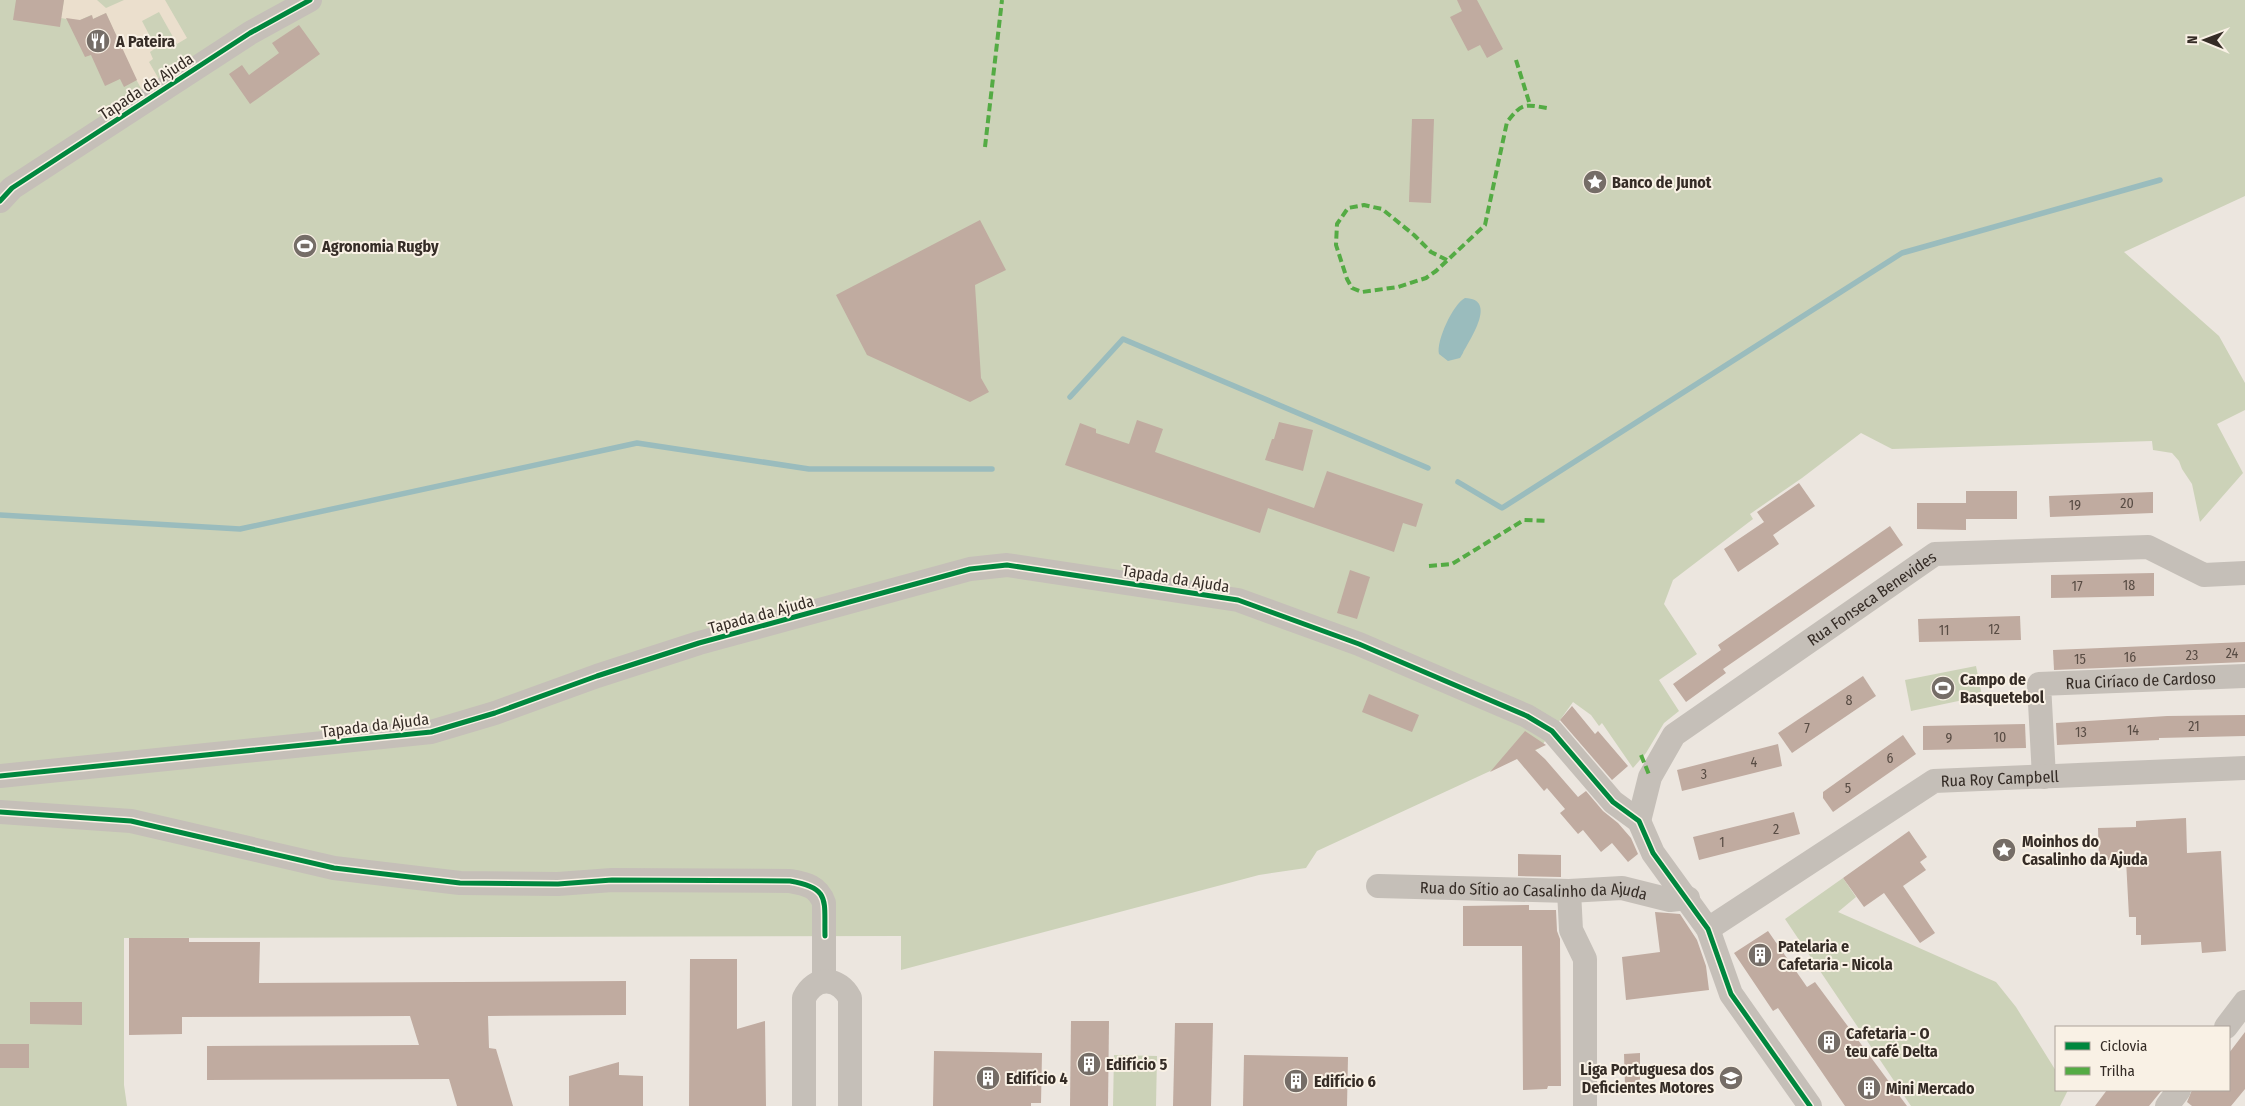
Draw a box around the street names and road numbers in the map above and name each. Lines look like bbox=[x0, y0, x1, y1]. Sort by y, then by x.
street label: Tapada da Ajuda bbox=[96, 49, 197, 124]
street label: Rua Fonseca Benevides bbox=[1804, 547, 1940, 650]
street label: Tapada da Ajuda bbox=[1121, 561, 1231, 596]
street label: Tapada da Ajuda bbox=[706, 591, 816, 638]
street label: Rua Ciríaco de Cardoso bbox=[2065, 668, 2216, 693]
street label: Tapada da Ajuda bbox=[320, 709, 430, 742]
street label: Rua Roy Campbell bbox=[1940, 767, 2059, 791]
street label: Rua do Sítio ao Casalinho da Ajuda bbox=[1420, 878, 1649, 904]

